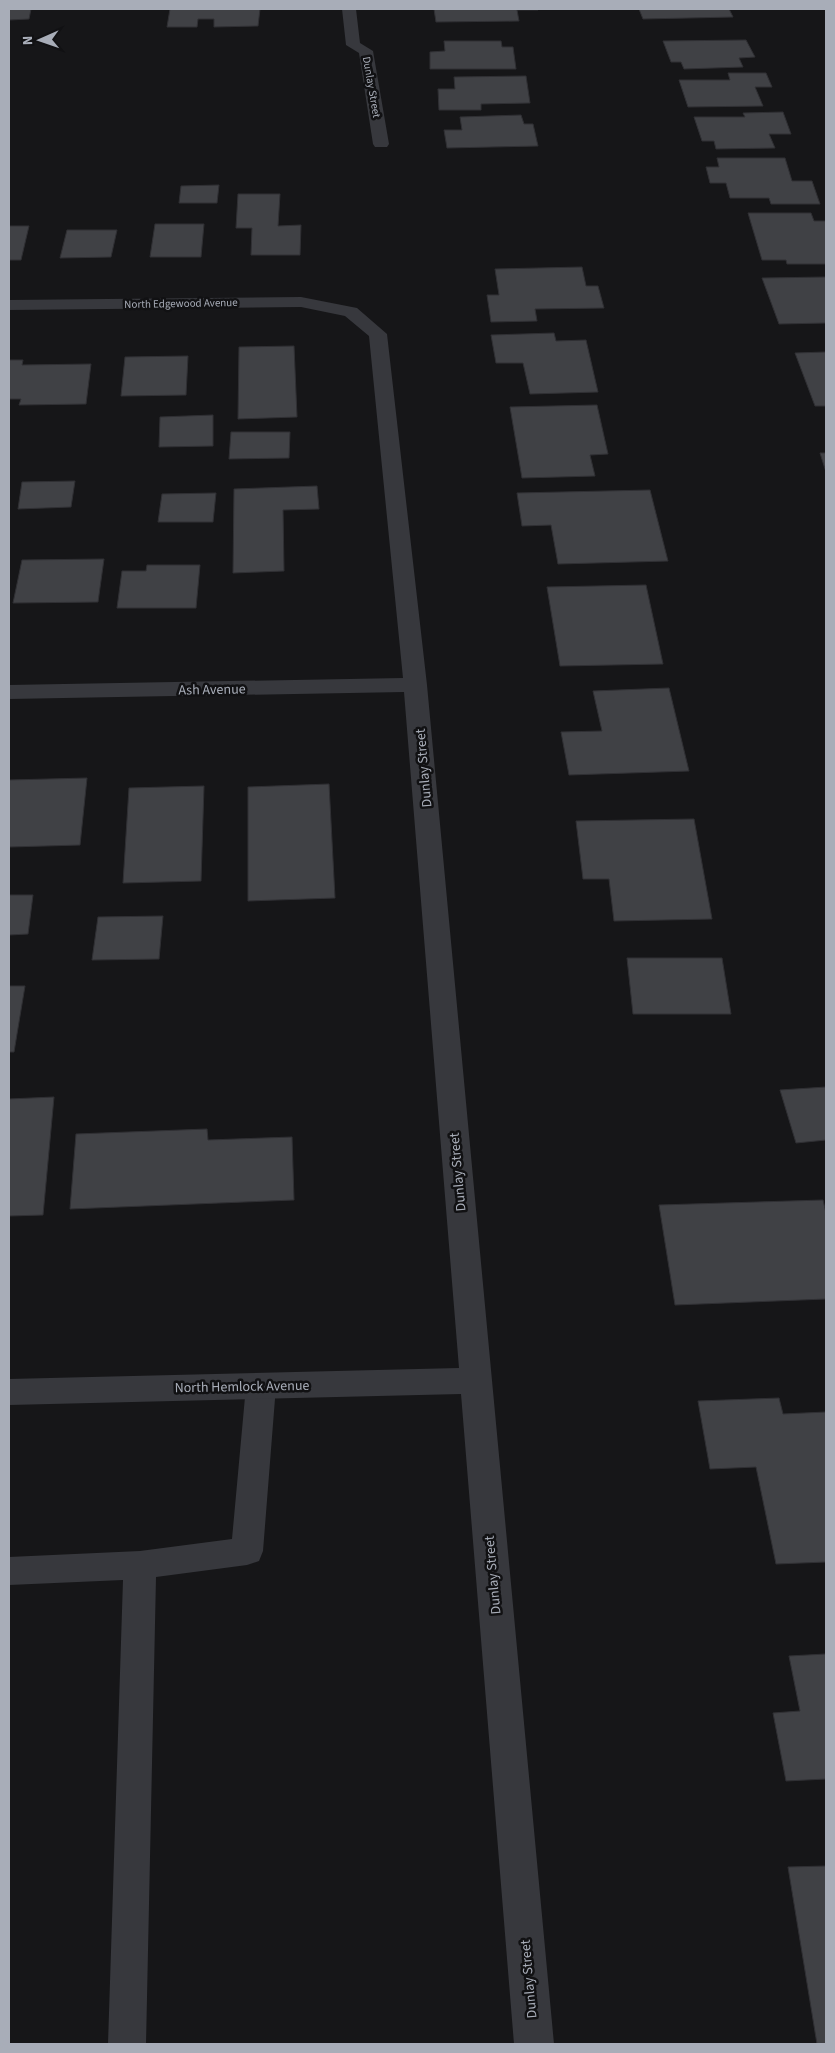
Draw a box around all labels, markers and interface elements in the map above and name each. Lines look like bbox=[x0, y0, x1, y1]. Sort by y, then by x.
north arrow bbox=[15, 15, 65, 65]
text: N bbox=[18, 35, 38, 45]
street label: Dunlay Street bbox=[359, 55, 384, 119]
street label: North Edgewood Avenue bbox=[124, 295, 238, 312]
street label: Ash Avenue bbox=[178, 679, 246, 701]
street label: Dunlay Street bbox=[411, 727, 437, 808]
street label: Dunlay Street bbox=[445, 1131, 471, 1212]
street label: North Hemlock Avenue bbox=[174, 1376, 310, 1398]
street label: Dunlay Street bbox=[480, 1534, 506, 1615]
street label: Dunlay Street bbox=[516, 1938, 542, 2019]

